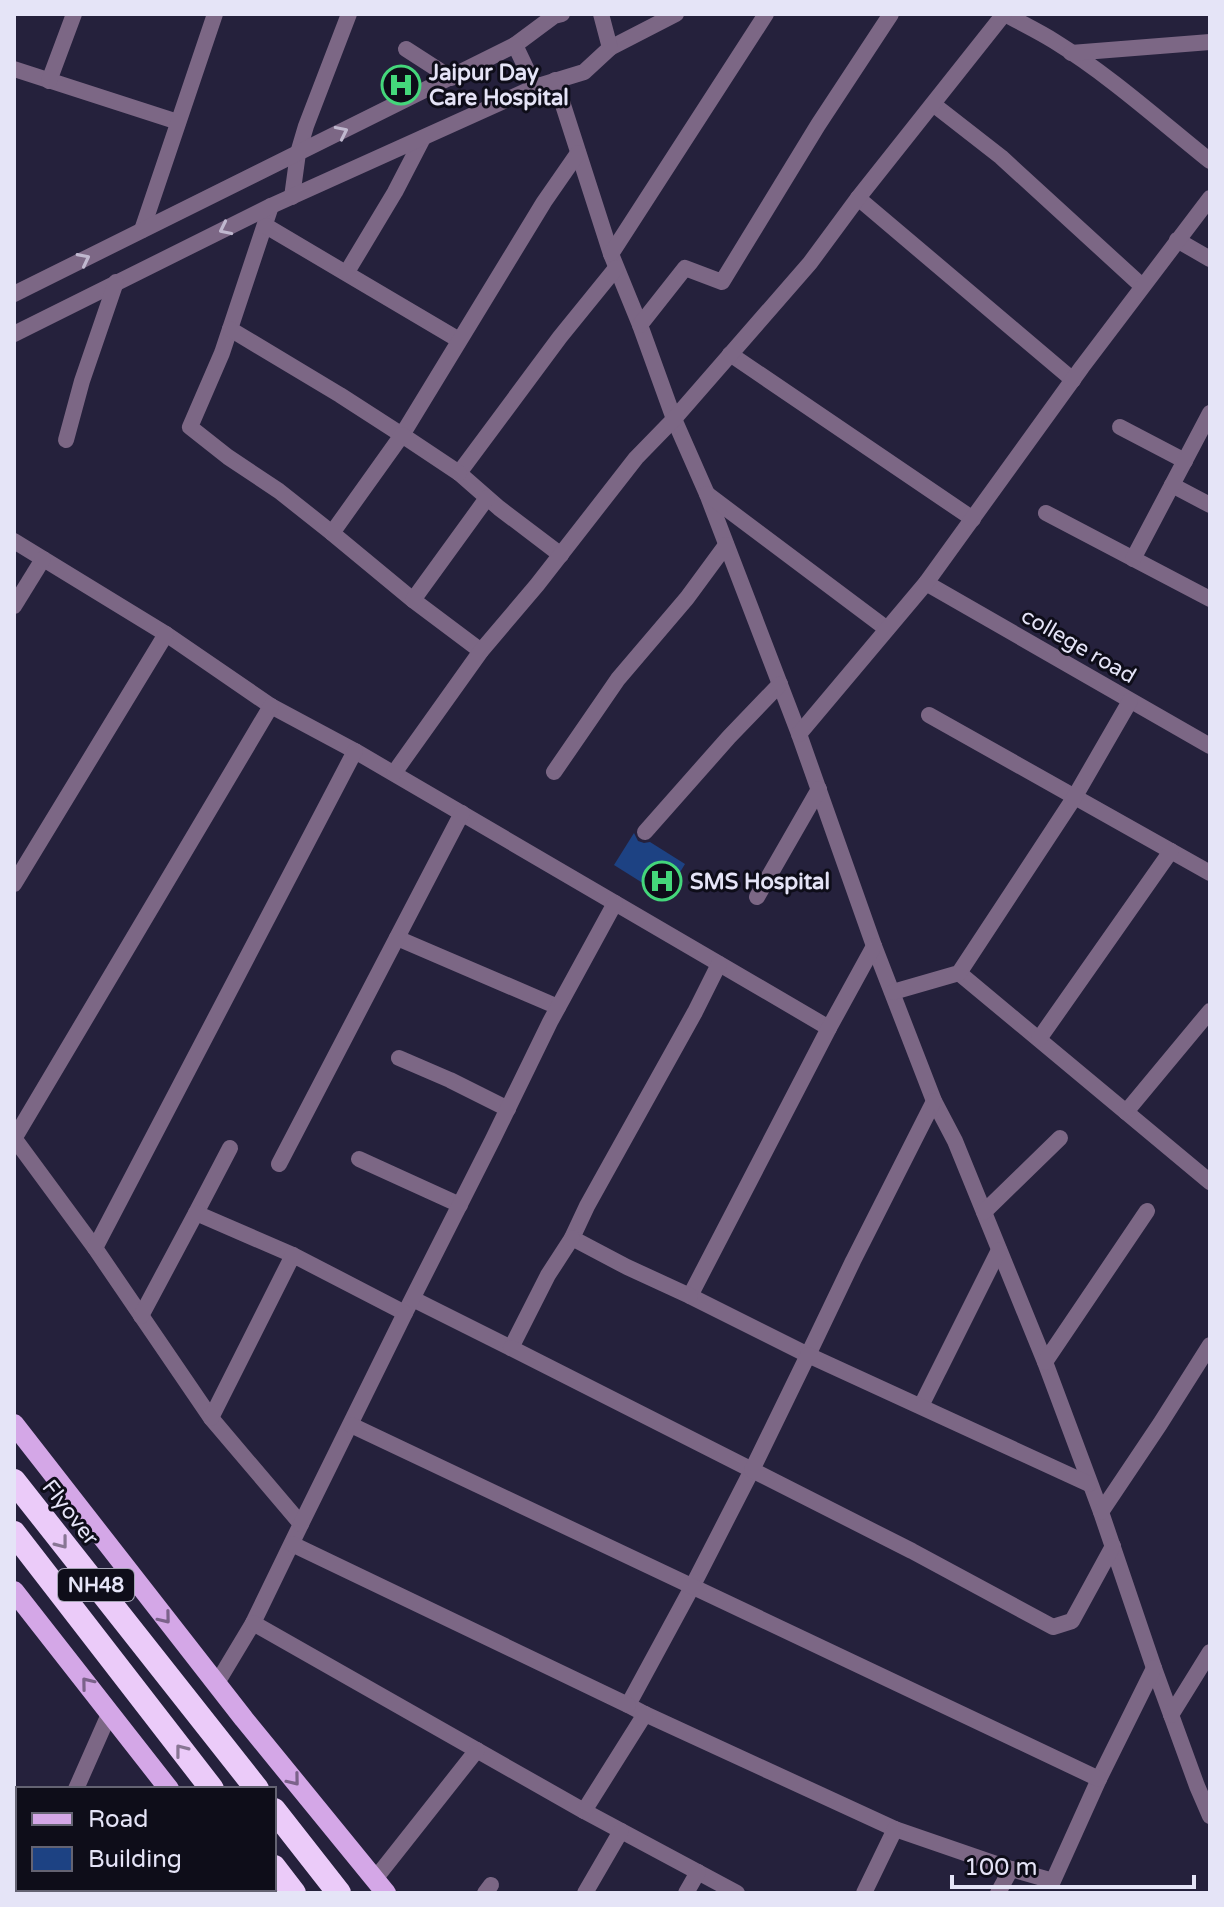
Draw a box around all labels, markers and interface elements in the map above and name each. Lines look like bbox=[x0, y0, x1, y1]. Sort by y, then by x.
place label: Jaipur Day Care Hospital bbox=[428, 60, 569, 111]
hospital icon: Jaipur Day Care Hospital bbox=[380, 64, 422, 106]
one-way arrow bbox=[334, 126, 348, 142]
one-way arrow bbox=[219, 219, 233, 235]
one-way arrow bbox=[75, 253, 90, 269]
street label: college road bbox=[1016, 603, 1141, 689]
hospital icon: SMS Hospital bbox=[641, 860, 683, 902]
place label: SMS Hospital bbox=[690, 869, 830, 895]
street label: Flyover bbox=[37, 1475, 104, 1551]
one-way arrow bbox=[53, 1534, 67, 1549]
road number: NH48 bbox=[58, 1569, 134, 1601]
one-way arrow bbox=[156, 1609, 170, 1624]
one-way arrow bbox=[82, 1678, 96, 1693]
one-way arrow bbox=[176, 1745, 191, 1759]
one-way arrow bbox=[284, 1771, 299, 1785]
legend bbox=[16, 1787, 276, 1891]
text: Road bbox=[88, 1805, 148, 1834]
scale bar bbox=[952, 1839, 1194, 1889]
text: Building bbox=[88, 1845, 182, 1874]
text: 100 m bbox=[964, 1853, 1038, 1882]

